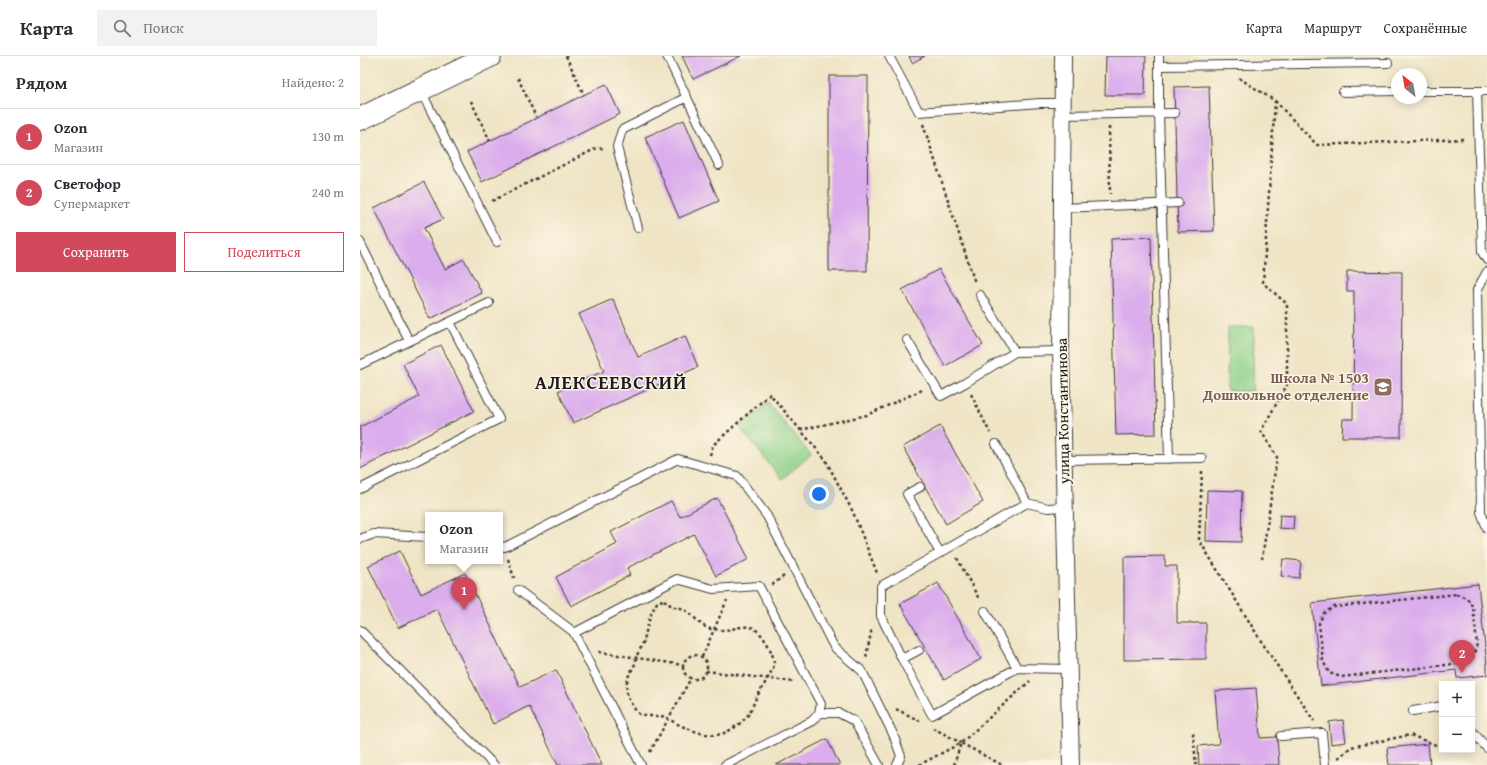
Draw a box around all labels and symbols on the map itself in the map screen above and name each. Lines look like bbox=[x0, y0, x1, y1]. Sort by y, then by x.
north arrow bbox=[1391, 68, 1427, 104]
street label: улица Константинова bbox=[1051, 337, 1074, 485]
place label: Школа № 1503 Дошкольное отделение bbox=[1202, 367, 1369, 405]
district label: АЛЕКСЕЕВСКИЙ bbox=[535, 368, 687, 396]
school or university icon: Школа № 1503 Дошкольное отделение bbox=[1372, 376, 1394, 398]
your location bbox=[809, 484, 829, 504]
pin: 1 bbox=[451, 577, 477, 610]
pin: 2 bbox=[1449, 640, 1475, 673]

